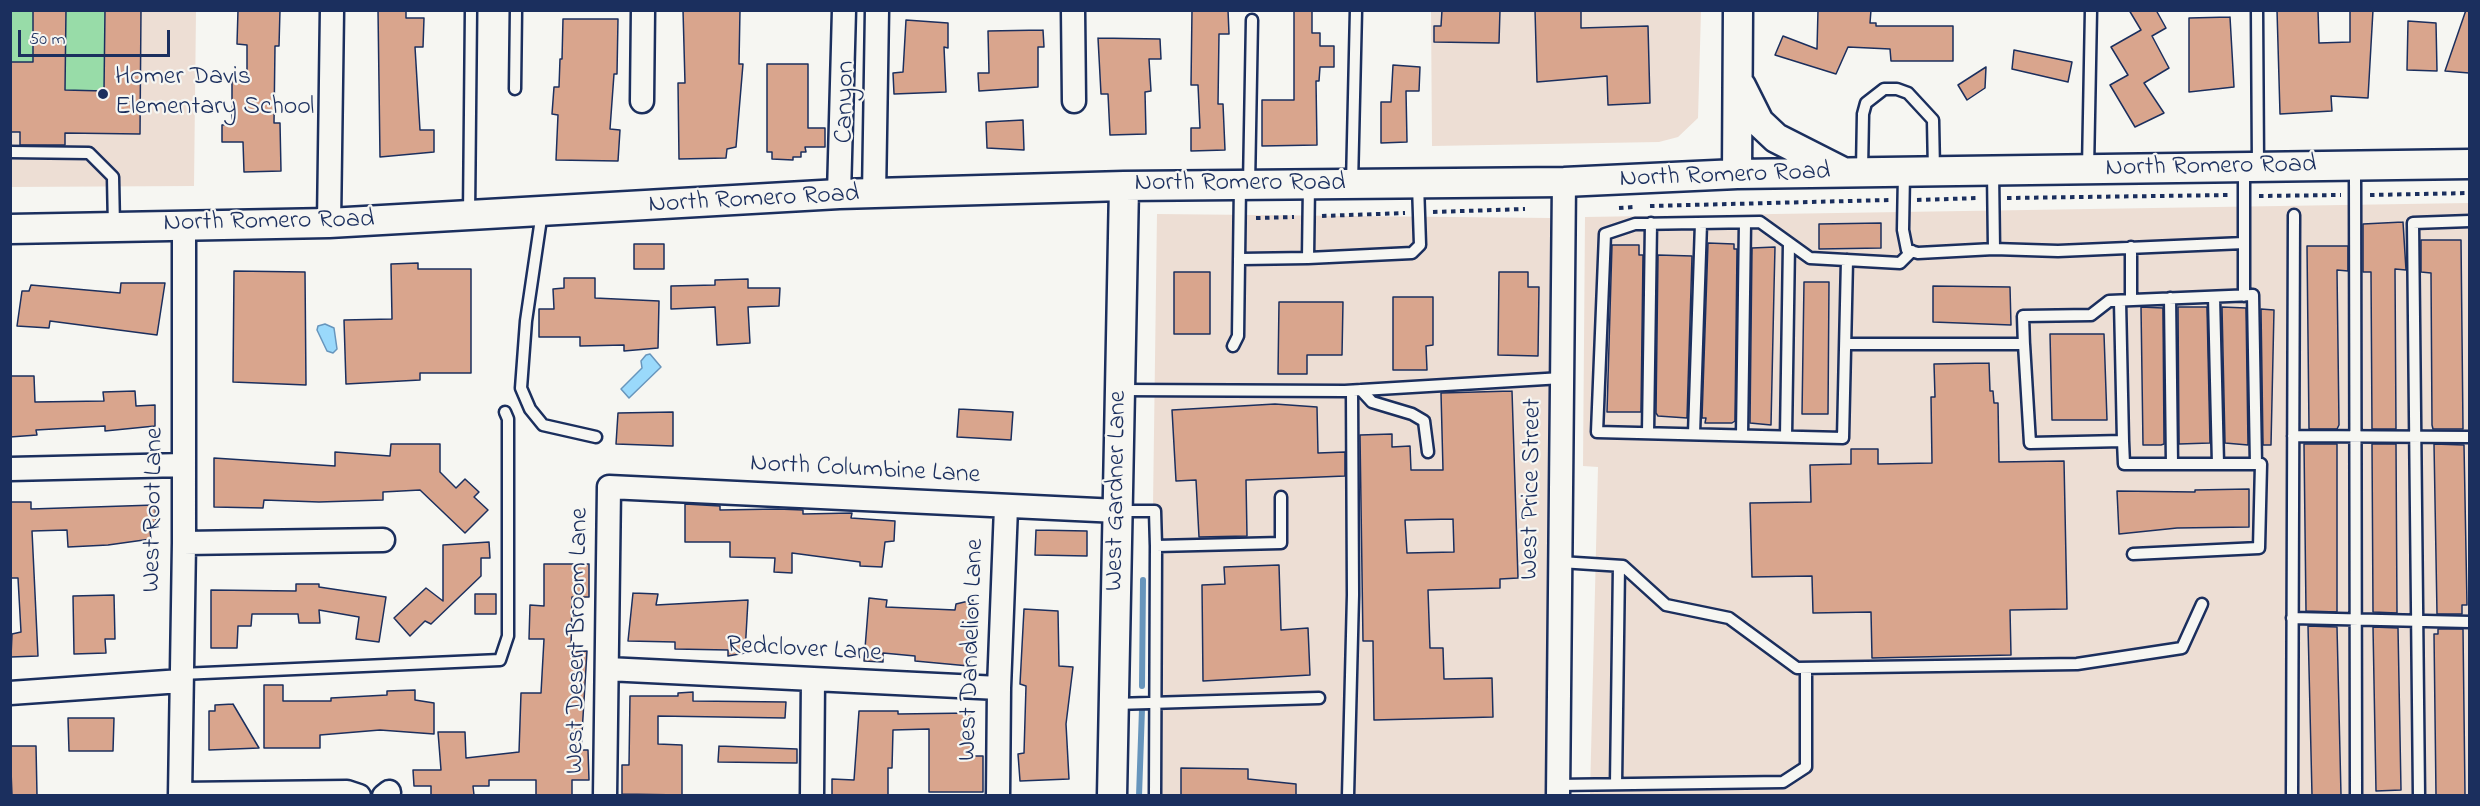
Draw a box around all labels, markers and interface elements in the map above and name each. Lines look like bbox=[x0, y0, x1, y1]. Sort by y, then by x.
scale bar bbox=[21, 18, 172, 56]
text: 50 m bbox=[29, 27, 66, 53]
street label: Canyon bbox=[831, 60, 863, 144]
place label: Homer Davis Elementary School bbox=[115, 63, 314, 124]
marker: Homer Davis Elementary School bbox=[96, 87, 110, 101]
street label: North Romero Road bbox=[2105, 151, 2317, 185]
street label: North Romero Road bbox=[1619, 158, 1831, 196]
street label: North Romero Road bbox=[1134, 169, 1346, 201]
street label: North Romero Road bbox=[648, 180, 860, 222]
street label: North Romero Road bbox=[163, 206, 375, 240]
street label: West Gardner Lane bbox=[1101, 391, 1135, 591]
street label: West Price Street bbox=[1516, 398, 1550, 580]
street label: West Root Lane bbox=[138, 427, 172, 593]
street label: North Columbine Lane bbox=[749, 449, 981, 493]
street label: West Desert Broom Lane bbox=[561, 507, 597, 775]
street label: West Dandelion Lane bbox=[954, 538, 992, 762]
street label: Redclover Lane bbox=[726, 631, 882, 671]

